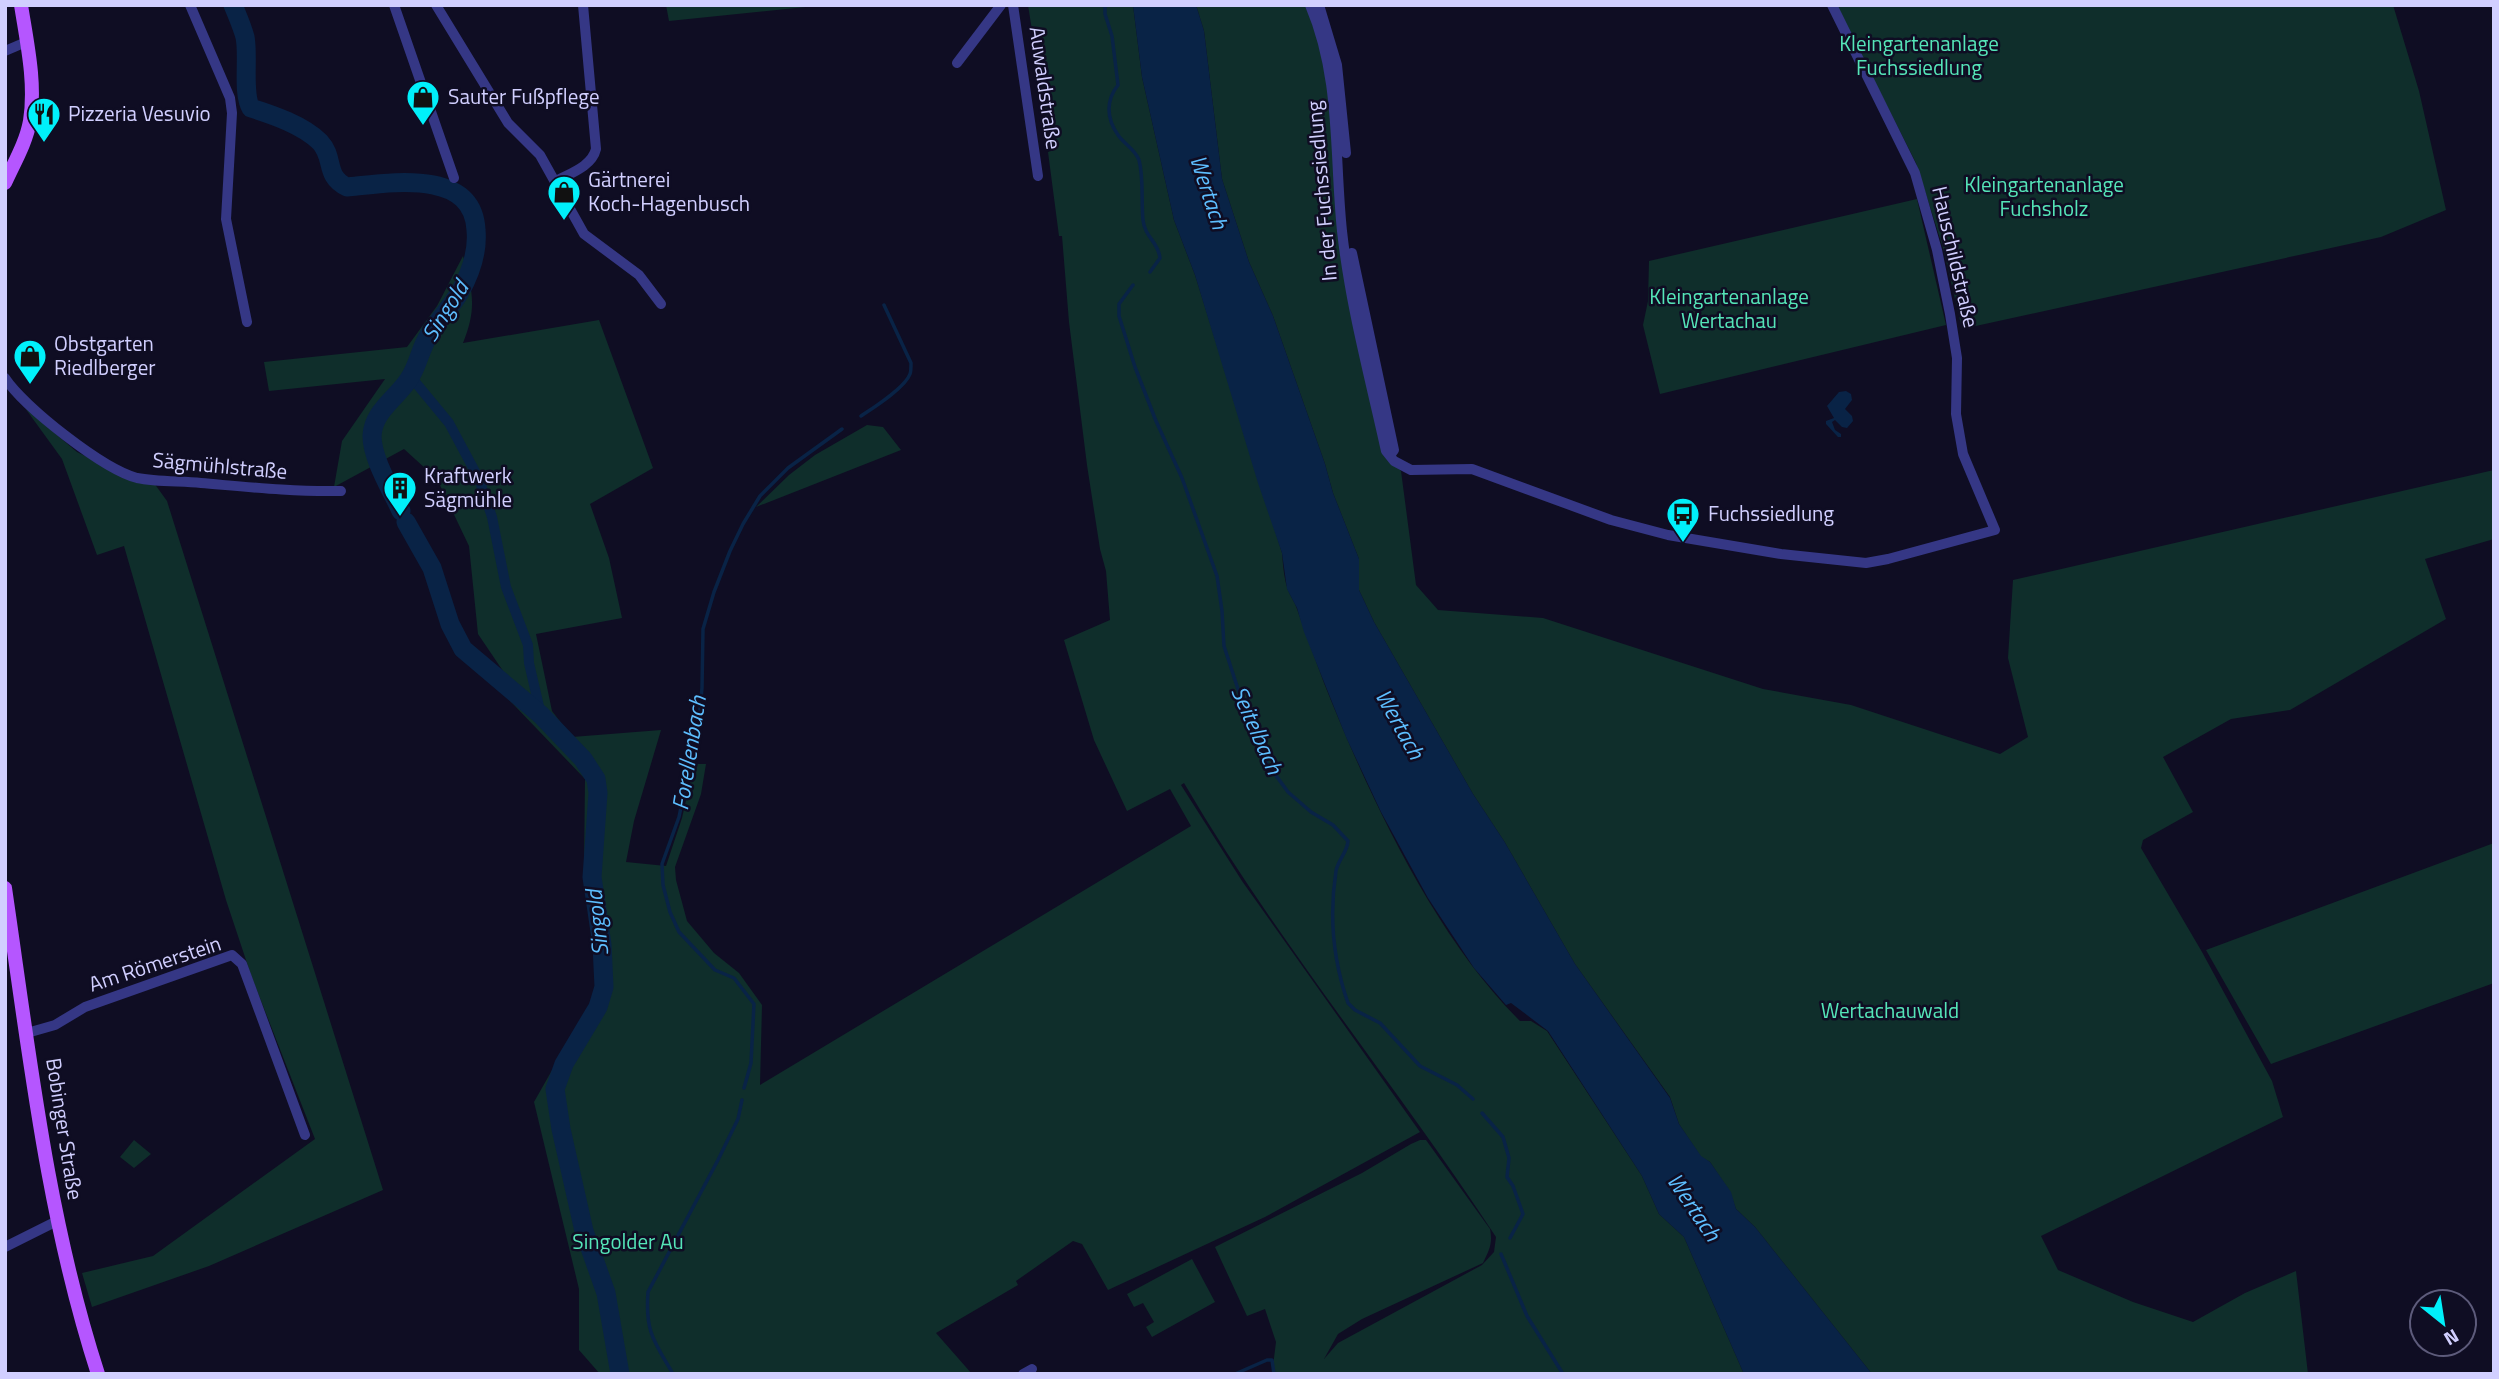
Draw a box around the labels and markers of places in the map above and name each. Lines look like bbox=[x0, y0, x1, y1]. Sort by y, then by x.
shop icon: Sauter Fußpflege bbox=[404, 78, 442, 127]
place label: Sauter Fußpflege bbox=[448, 80, 600, 112]
restaurant icon: Pizzeria Vesuvio bbox=[25, 95, 63, 144]
place label: Pizzeria Vesuvio bbox=[68, 97, 211, 129]
place label: Gärtnerei Koch-Hagenbusch bbox=[588, 163, 750, 219]
shop icon: Gärtnerei Koch-Hagenbusch bbox=[545, 173, 583, 222]
place label: Obstgarten Riedlberger bbox=[54, 327, 156, 383]
shop icon: Obstgarten Riedlberger bbox=[11, 337, 49, 386]
place label: Kraftwerk Sägmühle bbox=[424, 459, 512, 515]
building icon: Kraftwerk Sägmühle bbox=[381, 469, 419, 518]
bus stop icon: Fuchssiedlung bbox=[1664, 495, 1702, 544]
place label: Fuchssiedlung bbox=[1708, 497, 1834, 529]

